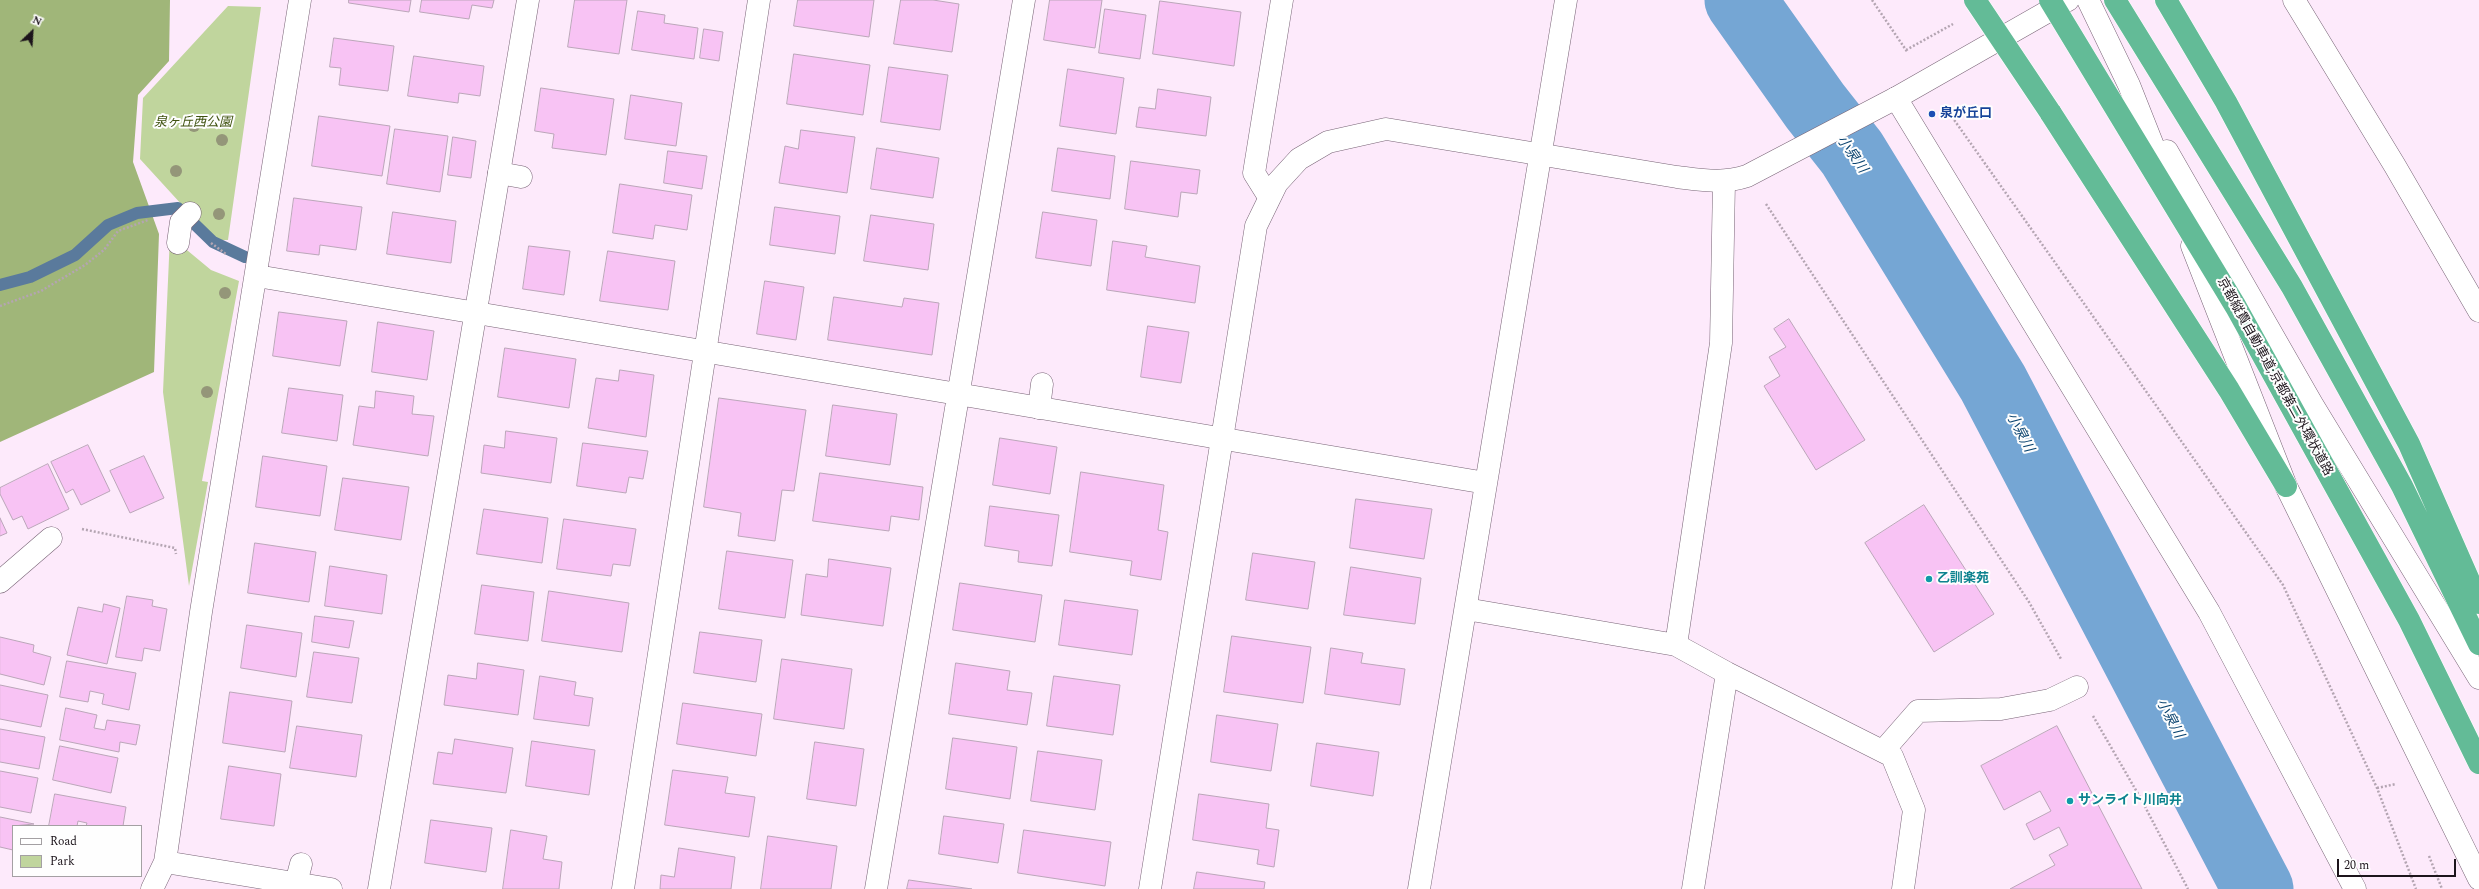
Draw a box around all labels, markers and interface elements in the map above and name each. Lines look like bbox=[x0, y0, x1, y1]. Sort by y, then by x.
text: N bbox=[30, 11, 45, 30]
north arrow bbox=[12, 12, 52, 52]
place label: 泉が丘口 bbox=[1940, 106, 1992, 122]
marker: 泉が丘口 bbox=[1927, 109, 1937, 119]
park label: 泉ヶ丘西公園 bbox=[154, 115, 232, 131]
water label: 小泉川 bbox=[1832, 133, 1870, 177]
street label: 京都縦貫自動車道;京都第二外環状道路 bbox=[2213, 275, 2335, 479]
water label: 小泉川 bbox=[2002, 411, 2036, 455]
place label: 乙訓楽苑 bbox=[1937, 571, 1989, 587]
marker: 乙訓楽苑 bbox=[1924, 574, 1934, 584]
water label: 小泉川 bbox=[2152, 697, 2186, 741]
place label: サンライト川向井 bbox=[2078, 793, 2182, 809]
marker: サンライト川向井 bbox=[2065, 796, 2075, 806]
legend bbox=[12, 825, 142, 877]
text: Road bbox=[50, 832, 77, 851]
scale bar bbox=[2339, 851, 2458, 877]
text: Park bbox=[50, 852, 75, 871]
text: 20 m bbox=[2344, 856, 2369, 875]

